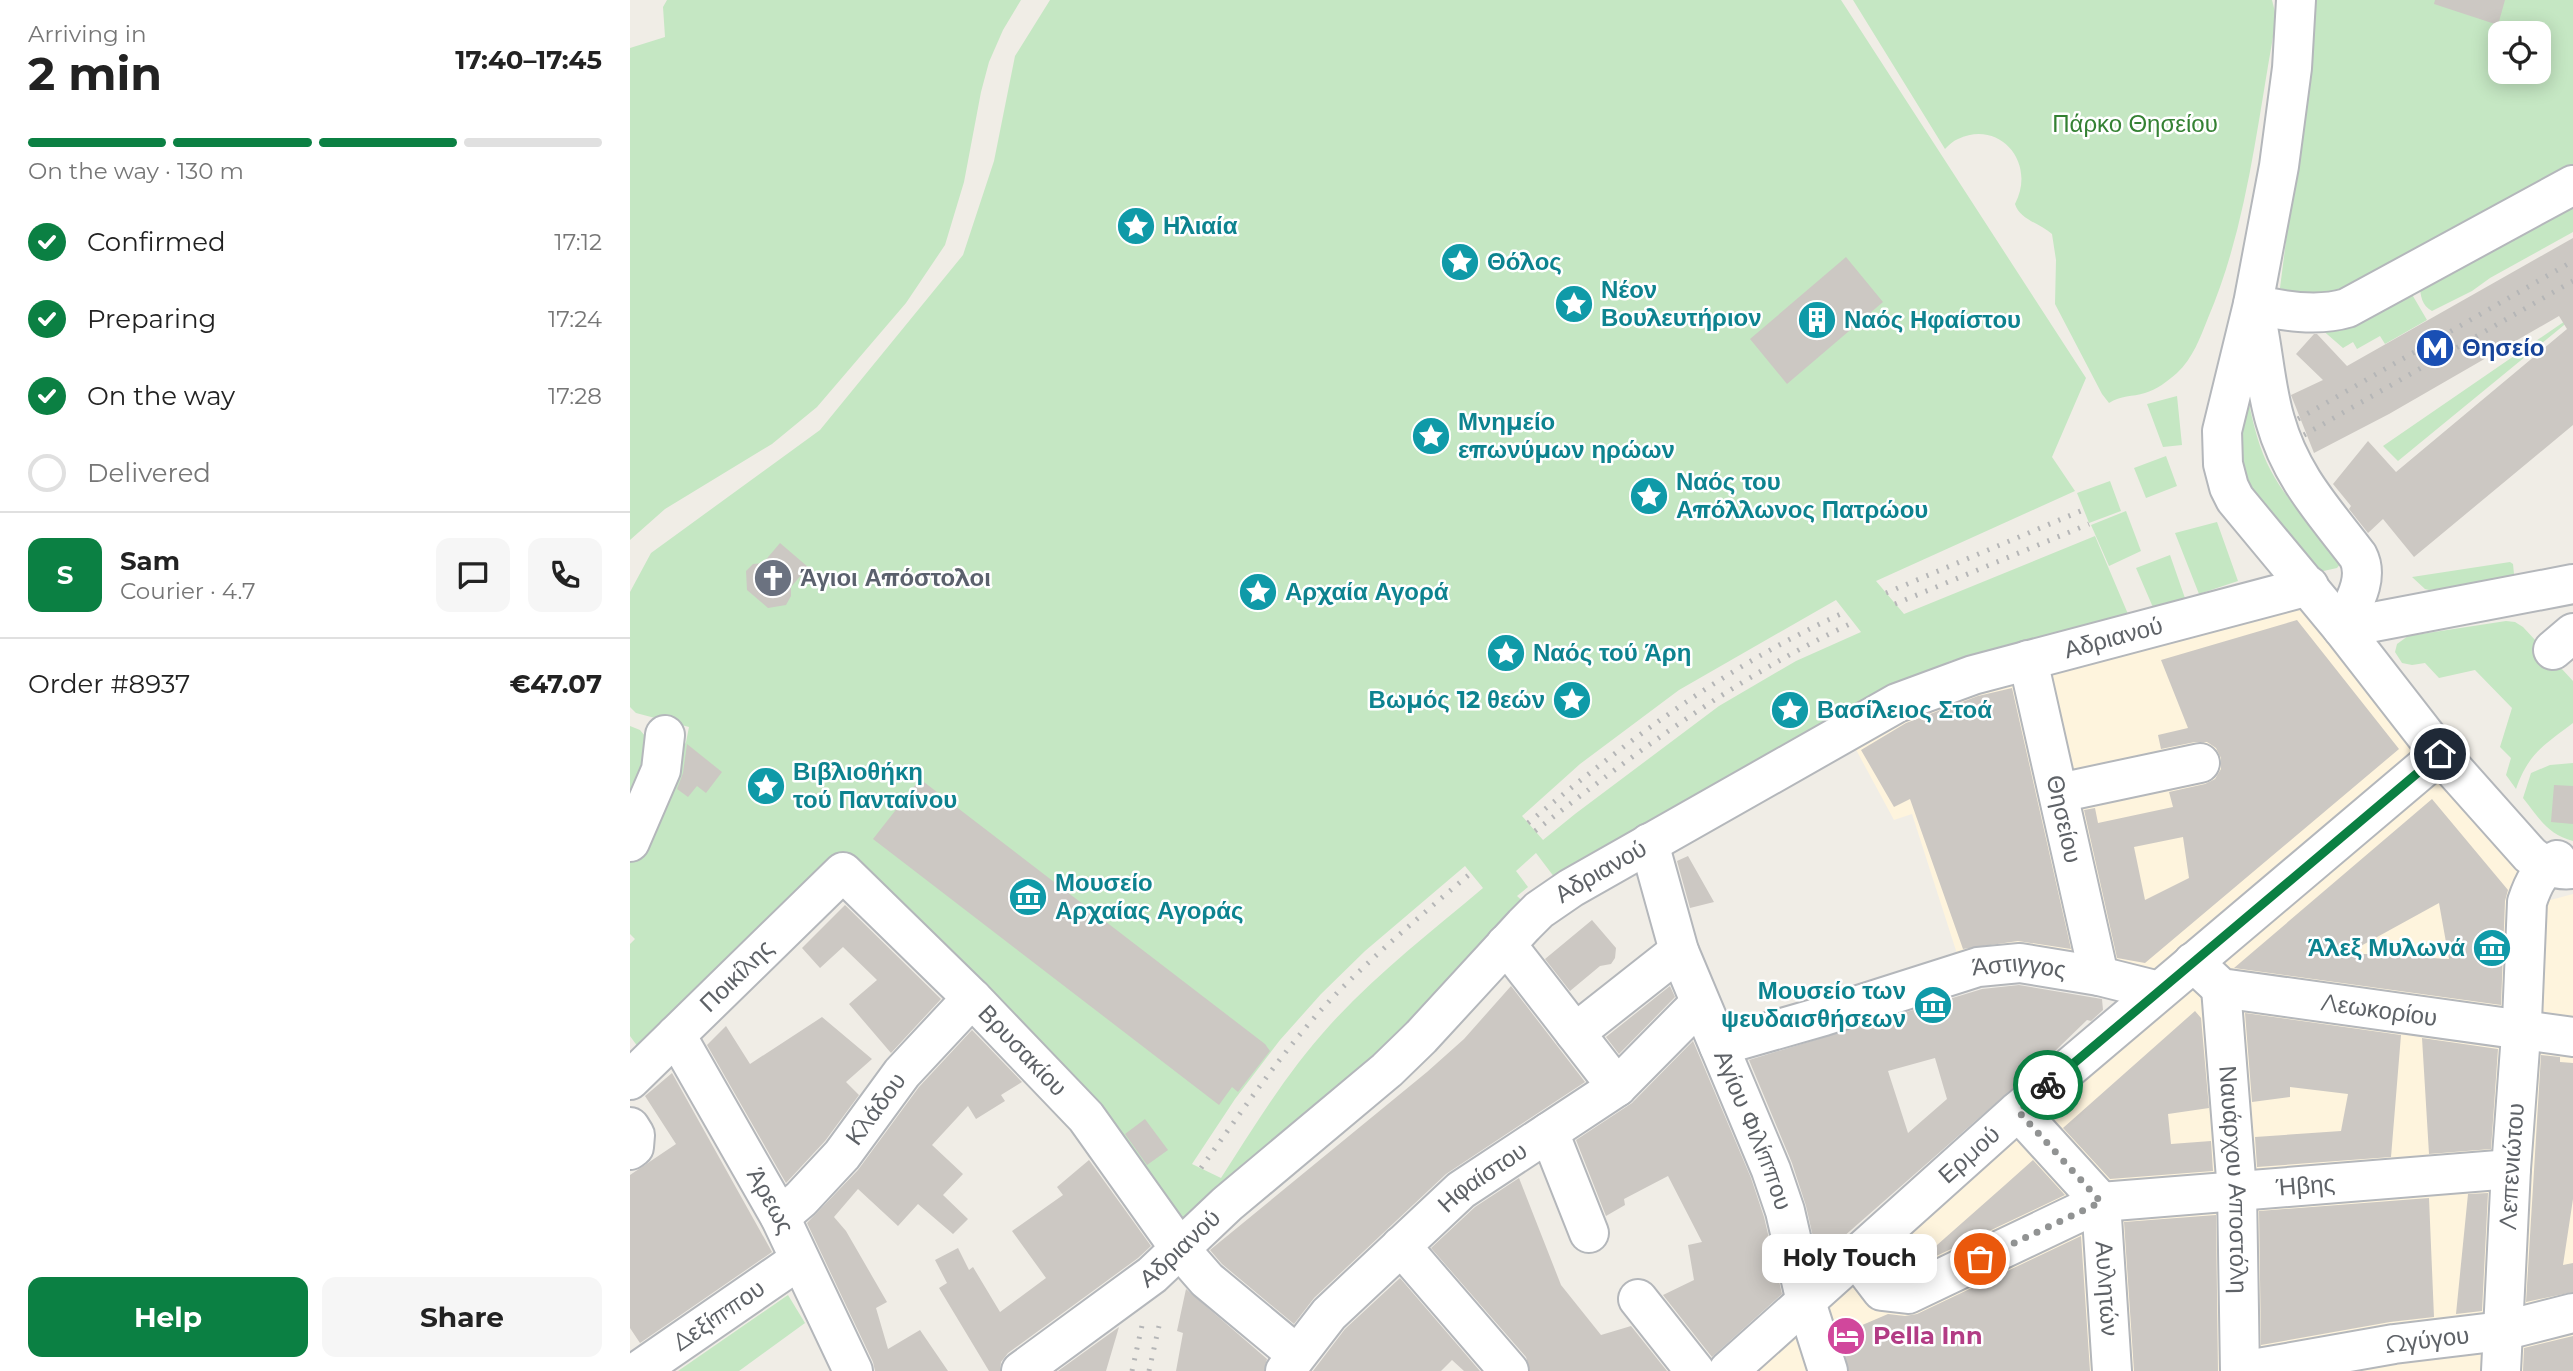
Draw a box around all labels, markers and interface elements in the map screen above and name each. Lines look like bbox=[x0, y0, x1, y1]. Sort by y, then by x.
text: Arriving in bbox=[28, 20, 147, 48]
map controls bbox=[2488, 21, 2551, 84]
button: locate bbox=[2488, 21, 2551, 84]
text: 17:40–17:45 bbox=[455, 44, 602, 76]
text: 2 min bbox=[28, 45, 162, 102]
park label: Πάρκο Θησείου bbox=[2052, 109, 2218, 138]
text: On the way · 130 m bbox=[28, 157, 244, 185]
place icon: Ηλιαία bbox=[1115, 205, 1157, 247]
place label: Ηλιαία bbox=[1163, 211, 1238, 240]
icon: check bbox=[28, 223, 66, 261]
text: Confirmed bbox=[87, 226, 226, 258]
text: 17:12 bbox=[554, 228, 602, 256]
place icon: Θόλος bbox=[1439, 241, 1481, 283]
place label: Θόλος bbox=[1487, 247, 1562, 276]
place label: Νέον Βουλευτήριον bbox=[1601, 275, 1762, 332]
place icon: Νέον Βουλευτήριον bbox=[1553, 283, 1595, 325]
building icon: Ναός Ηφαίστου bbox=[1796, 299, 1838, 341]
icon: check bbox=[28, 300, 66, 338]
text: Preparing bbox=[87, 303, 216, 335]
text: 17:24 bbox=[548, 305, 602, 333]
place label: Ναός Ηφαίστου bbox=[1844, 305, 2021, 334]
metro station icon: Θησείο bbox=[2414, 327, 2456, 369]
place label: Θησείο bbox=[2462, 333, 2544, 362]
icon: check bbox=[28, 377, 66, 415]
text: On the way bbox=[87, 380, 235, 412]
text: 17:28 bbox=[548, 382, 602, 410]
place label: Μνημείο επωνύμων ηρώων bbox=[1458, 407, 1675, 464]
place icon: Μνημείο επωνύμων ηρώων bbox=[1410, 415, 1452, 457]
text: Delivered bbox=[87, 457, 211, 489]
place label: Ναός του Απόλλωνος Πατρώου bbox=[1676, 467, 1928, 524]
place icon: Ναός του Απόλλωνος Πατρώου bbox=[1628, 475, 1670, 517]
button: chat bbox=[436, 538, 510, 612]
button: phone bbox=[528, 538, 602, 612]
text: Sam bbox=[120, 545, 180, 577]
church icon: Άγιοι Απόστολοι bbox=[752, 557, 794, 599]
text: S bbox=[57, 559, 73, 591]
place label: Άγιοι Απόστολοι bbox=[800, 563, 991, 592]
place icon: Αρχαία Αγορά bbox=[1237, 571, 1279, 613]
text: Courier · 4.7 bbox=[120, 577, 256, 605]
place label: Αρχαία Αγορά bbox=[1285, 577, 1449, 606]
street label: Αδριανού bbox=[2061, 610, 2166, 664]
place icon: Ναός τού Άρη bbox=[1485, 632, 1527, 674]
place label: Ναός τού Άρη bbox=[1533, 638, 1691, 667]
text: Order #8937 bbox=[28, 668, 190, 700]
text: €47.07 bbox=[509, 668, 602, 700]
place icon: Βωμός 12 θεών bbox=[1551, 679, 1593, 721]
place label: Βωμός 12 θεών bbox=[1369, 685, 1545, 714]
place icon: Βασίλειος Στοά bbox=[1769, 689, 1811, 731]
place label: Βασίλειος Στοά bbox=[1817, 695, 1992, 724]
pin bbox=[2410, 724, 2470, 784]
icon: home bbox=[2421, 735, 2459, 773]
place label: Βιβλιοθήκη τού Πανταίνου bbox=[793, 757, 957, 814]
place icon: Βιβλιοθήκη τού Πανταίνου bbox=[745, 765, 787, 807]
street label: Θησείου bbox=[2040, 772, 2088, 866]
street label: Αδριανού bbox=[1549, 833, 1651, 909]
place label: Μουσείο Αρχαίας Αγοράς bbox=[1055, 868, 1244, 925]
museum icon: Μουσείο Αρχαίας Αγοράς bbox=[1007, 876, 1049, 918]
museum icon: Άλεξ Μυλωνά bbox=[2471, 927, 2513, 969]
street label: Ποικίλης bbox=[693, 933, 779, 1018]
place label: Άλεξ Μυλωνά bbox=[2308, 933, 2465, 962]
street label: Άστιγγος bbox=[1970, 948, 2068, 984]
place label: Μουσείο των ψευδαισθήσεων bbox=[1721, 976, 1906, 1033]
museum icon: Μουσείο των ψευδαισθήσεων bbox=[1912, 984, 1954, 1026]
street label: Λεωκορίου bbox=[2320, 987, 2439, 1032]
street label: Βρυσακίου bbox=[972, 999, 1073, 1102]
street label: Αγίου Φιλίππου bbox=[1708, 1046, 1799, 1214]
courier bbox=[2013, 1050, 2083, 1120]
street label: Ναυάρχου Αποστόλη bbox=[2213, 1064, 2254, 1294]
icon: bike bbox=[2029, 1066, 2067, 1104]
street label: Κλάδου bbox=[839, 1067, 912, 1150]
street label: Λεπενιώτου bbox=[2493, 1102, 2530, 1230]
street label: Ερμού bbox=[1932, 1119, 2006, 1189]
street label: Ηφαίστου bbox=[1431, 1136, 1532, 1218]
street label: Άρεως bbox=[741, 1163, 801, 1238]
street label: Ήβης bbox=[2274, 1168, 2336, 1202]
street label: Αδριανού bbox=[1134, 1203, 1226, 1293]
pin bbox=[1950, 1229, 2010, 1289]
callout: Holy Touch bbox=[1763, 1234, 1938, 1284]
icon: bag bbox=[1961, 1240, 1999, 1278]
street label: Αυλητών bbox=[2090, 1240, 2125, 1337]
text: Holy Touch bbox=[1782, 1244, 1917, 1272]
street label: Δεξίππου bbox=[667, 1273, 770, 1357]
button: Help bbox=[28, 1277, 308, 1357]
button: Share bbox=[322, 1277, 602, 1357]
hotel icon: Pella Inn bbox=[1825, 1315, 1867, 1357]
street label: Ωγύγου bbox=[2384, 1320, 2471, 1359]
place label: Pella Inn bbox=[1873, 1321, 1983, 1350]

